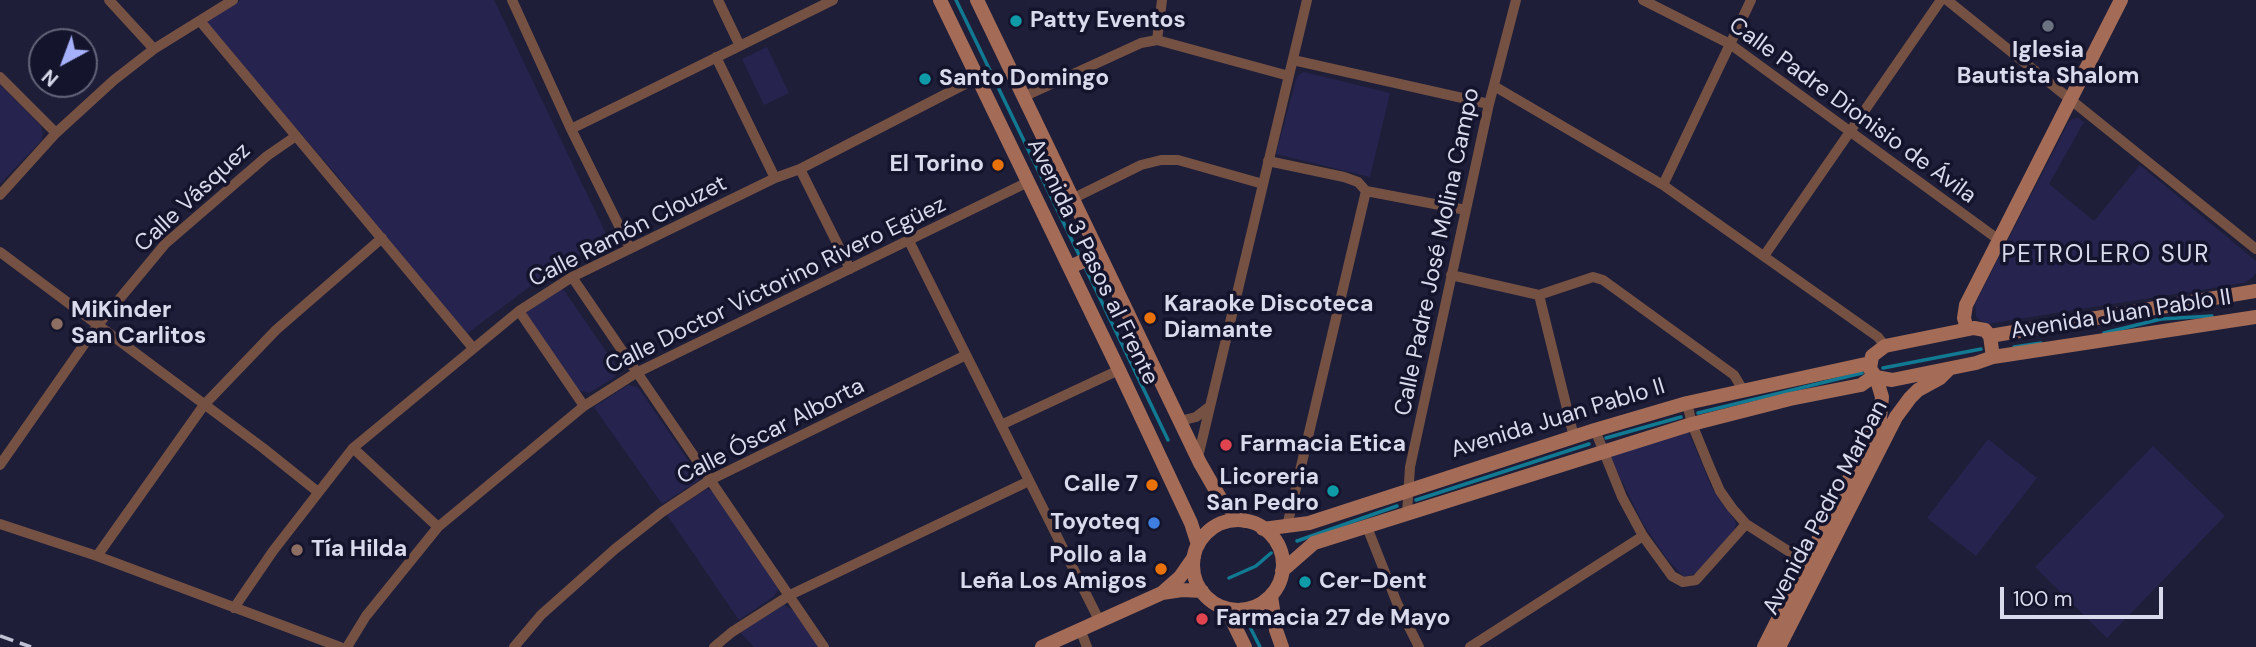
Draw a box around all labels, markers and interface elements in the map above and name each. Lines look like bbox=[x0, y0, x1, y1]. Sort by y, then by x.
place label: Patty Eventos bbox=[1030, 7, 1186, 35]
street label: Calle Padre Dionisio de Ávila bbox=[1723, 12, 1981, 210]
marker: Patty Eventos bbox=[1008, 13, 1024, 29]
marker: Iglesia Bautista Shalom bbox=[2040, 18, 2056, 34]
north arrow bbox=[28, 28, 98, 98]
place label: Iglesia Bautista Shalom bbox=[1957, 37, 2139, 91]
text: N bbox=[37, 64, 64, 92]
place label: Santo Domingo bbox=[939, 65, 1109, 93]
marker: Santo Domingo bbox=[917, 71, 933, 87]
street label: Calle Padre José Molina Campo bbox=[1390, 86, 1486, 418]
street label: Avenida 3 Pasos al Frente bbox=[1020, 134, 1164, 390]
street label: Calle Vásquez bbox=[130, 138, 256, 258]
place label: El Torino bbox=[889, 151, 984, 179]
marker: El Torino bbox=[990, 157, 1006, 173]
street label: Calle Ramón Clouzet bbox=[524, 170, 732, 294]
street label: Calle Doctor Victorino Rivero Egüez bbox=[601, 191, 951, 381]
district label: PETROLERO SUR bbox=[2003, 242, 2209, 270]
street label: Avenida Juan Pablo II bbox=[2009, 284, 2233, 346]
place label: Karaoke Discoteca Diamante bbox=[1164, 291, 1373, 345]
place label: MiKinder San Carlitos bbox=[71, 297, 206, 351]
marker: Karaoke Discoteca Diamante bbox=[1142, 310, 1158, 326]
marker: MiKinder San Carlitos bbox=[49, 316, 65, 332]
street label: Calle Óscar Alborta bbox=[673, 373, 869, 491]
street label: Avenida Juan Pablo II bbox=[1448, 373, 1668, 465]
street label: Avenida Pedro Marban bbox=[1758, 396, 1894, 620]
place label: Farmacia Etica bbox=[1240, 431, 1406, 459]
marker: Farmacia Etica bbox=[1218, 437, 1234, 453]
place label: Licoreria San Pedro bbox=[1206, 464, 1319, 518]
place label: Calle 7 bbox=[1064, 471, 1138, 499]
marker: Calle 7 bbox=[1144, 477, 1160, 493]
marker: Licoreria San Pedro bbox=[1325, 483, 1341, 499]
place label: Toyoteq bbox=[1050, 509, 1140, 537]
marker: Toyoteq bbox=[1146, 515, 1162, 531]
place label: Tía Hilda bbox=[311, 536, 407, 564]
marker: Tía Hilda bbox=[289, 542, 305, 558]
place label: Pollo a la Leña Los Amigos bbox=[960, 542, 1147, 596]
marker: Pollo a la Leña Los Amigos bbox=[1153, 561, 1169, 577]
place label: Cer-Dent bbox=[1319, 568, 1427, 596]
marker: Cer-Dent bbox=[1297, 574, 1313, 590]
scale bar bbox=[2004, 574, 2167, 618]
text: 100 m bbox=[2013, 585, 2073, 613]
place label: Farmacia 27 de Mayo bbox=[1216, 605, 1451, 633]
marker: Farmacia 27 de Mayo bbox=[1194, 611, 1210, 627]

